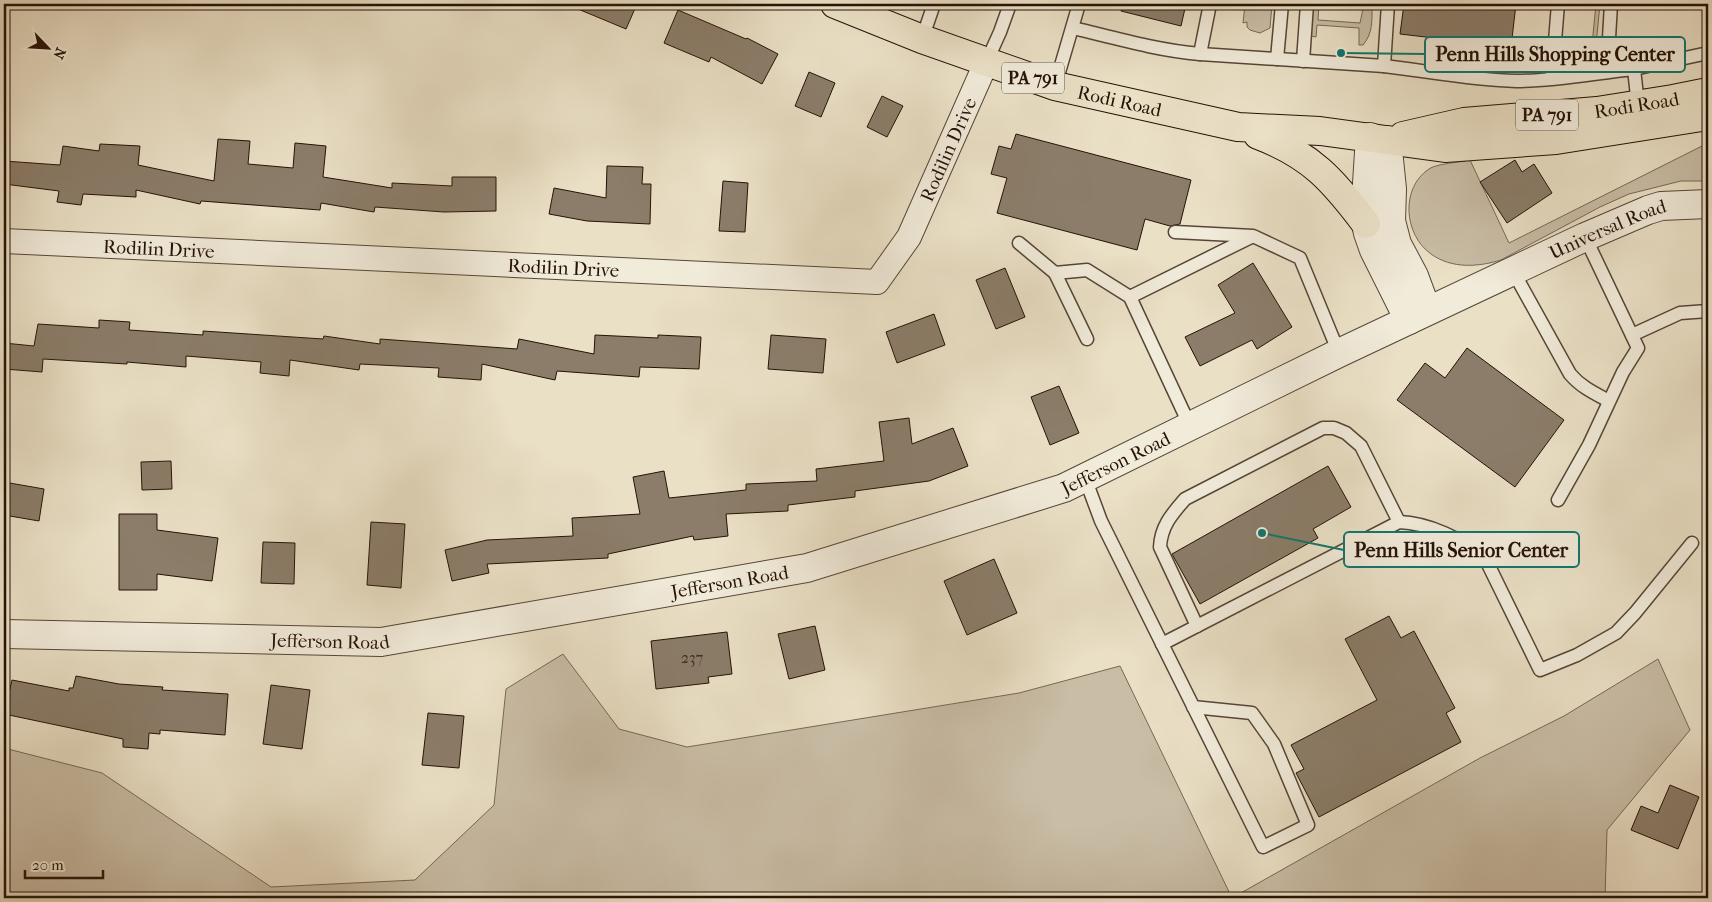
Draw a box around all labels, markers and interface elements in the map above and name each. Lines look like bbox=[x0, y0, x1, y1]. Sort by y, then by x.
north arrow bbox=[22, 22, 72, 72]
callout: Penn Hills Shopping Center bbox=[1425, 37, 1685, 72]
text: Penn Hills Shopping Center bbox=[1435, 43, 1675, 66]
text: N bbox=[49, 45, 69, 62]
road number: PA 791 bbox=[1002, 62, 1064, 94]
street label: Rodi Road bbox=[1075, 81, 1164, 122]
street label: Rodi Road bbox=[1593, 88, 1682, 123]
street label: Rodilin Drive bbox=[916, 94, 981, 205]
road number: PA 791 bbox=[1516, 100, 1578, 130]
street label: Universal Road bbox=[1546, 195, 1669, 264]
street label: Rodilin Drive bbox=[103, 236, 215, 263]
street label: Rodilin Drive bbox=[507, 255, 620, 282]
street label: Jefferson Road bbox=[1056, 427, 1175, 501]
callout: Penn Hills Senior Center bbox=[1344, 532, 1579, 567]
text: Penn Hills Senior Center bbox=[1354, 539, 1569, 562]
street label: Jefferson Road bbox=[667, 561, 791, 604]
street label: Jefferson Road bbox=[268, 630, 392, 654]
house number: 237 bbox=[681, 648, 704, 667]
scale bar bbox=[25, 847, 102, 879]
text: 20 m bbox=[32, 856, 64, 874]

